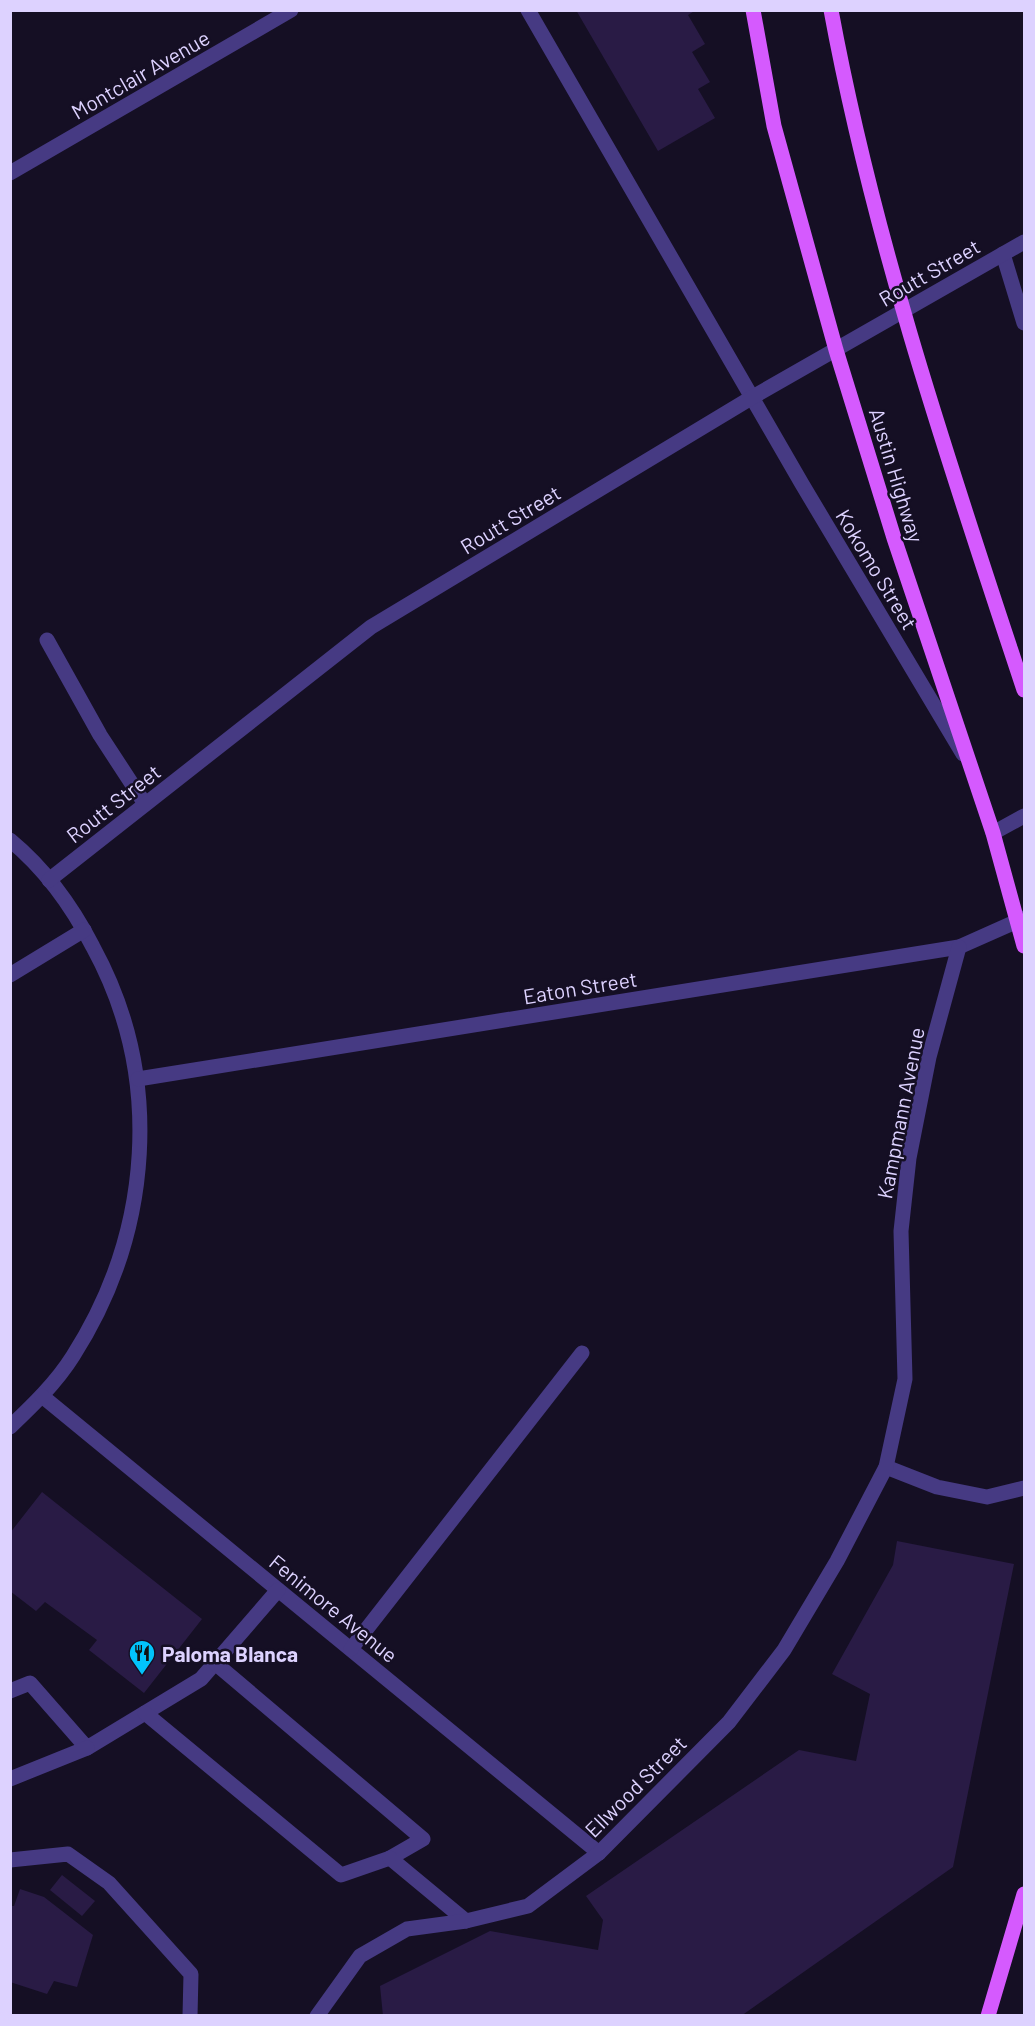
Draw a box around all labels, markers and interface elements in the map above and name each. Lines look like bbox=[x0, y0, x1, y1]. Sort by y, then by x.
street label: Montclair Avenue bbox=[66, 24, 214, 124]
street label: Routt Street bbox=[874, 233, 984, 311]
street label: Austin Highway bbox=[865, 405, 929, 546]
street label: Routt Street bbox=[455, 479, 565, 559]
street label: Kokomo Street bbox=[831, 504, 923, 634]
street label: Routt Street bbox=[61, 759, 165, 847]
street label: Eaton Street bbox=[521, 966, 639, 1008]
street label: Kampmann Avenue bbox=[871, 1025, 929, 1201]
street label: Fenimore Avenue bbox=[265, 1549, 403, 1667]
restaurant icon: Paloma Blanca bbox=[127, 1638, 157, 1676]
place label: Paloma Blanca bbox=[162, 1641, 298, 1666]
street label: Ellwood Street bbox=[579, 1730, 691, 1842]

